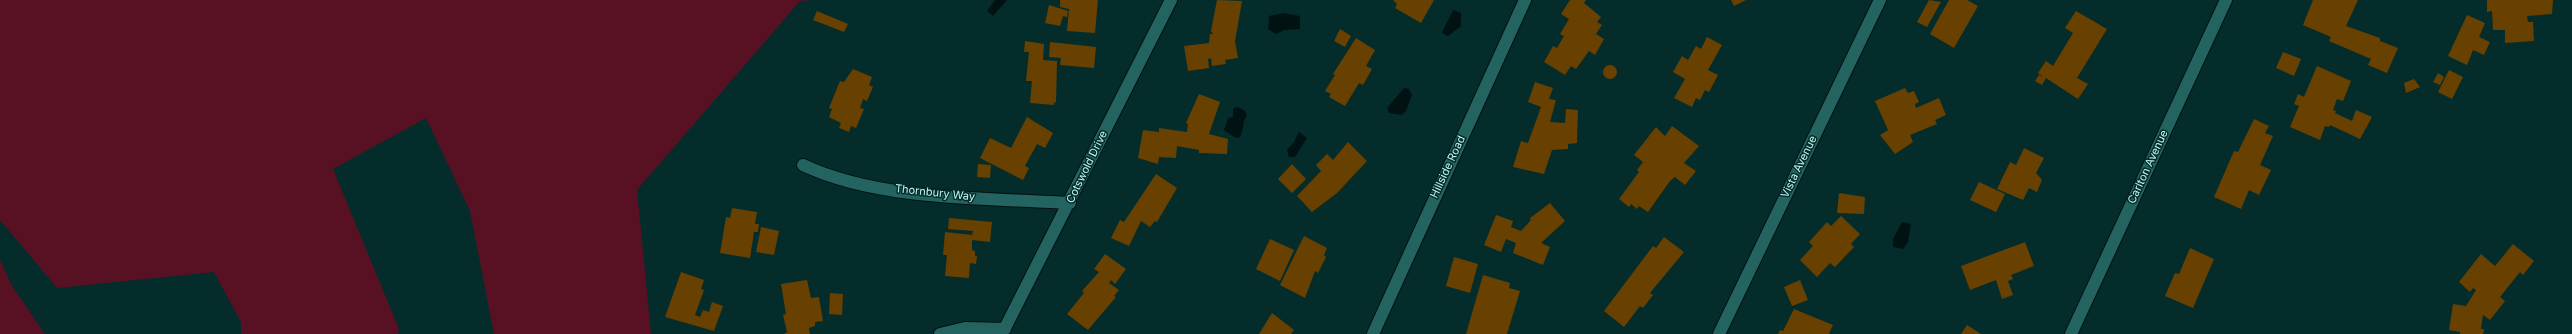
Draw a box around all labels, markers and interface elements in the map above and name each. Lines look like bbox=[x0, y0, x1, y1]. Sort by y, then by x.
street label: Carlton Avenue bbox=[2125, 128, 2171, 206]
street label: Cotswold Drive bbox=[1064, 129, 1110, 205]
street label: Hillside Road bbox=[1428, 134, 1468, 200]
street label: Vista Avenue bbox=[1778, 134, 1820, 200]
street label: Thornbury Way bbox=[894, 182, 976, 204]

